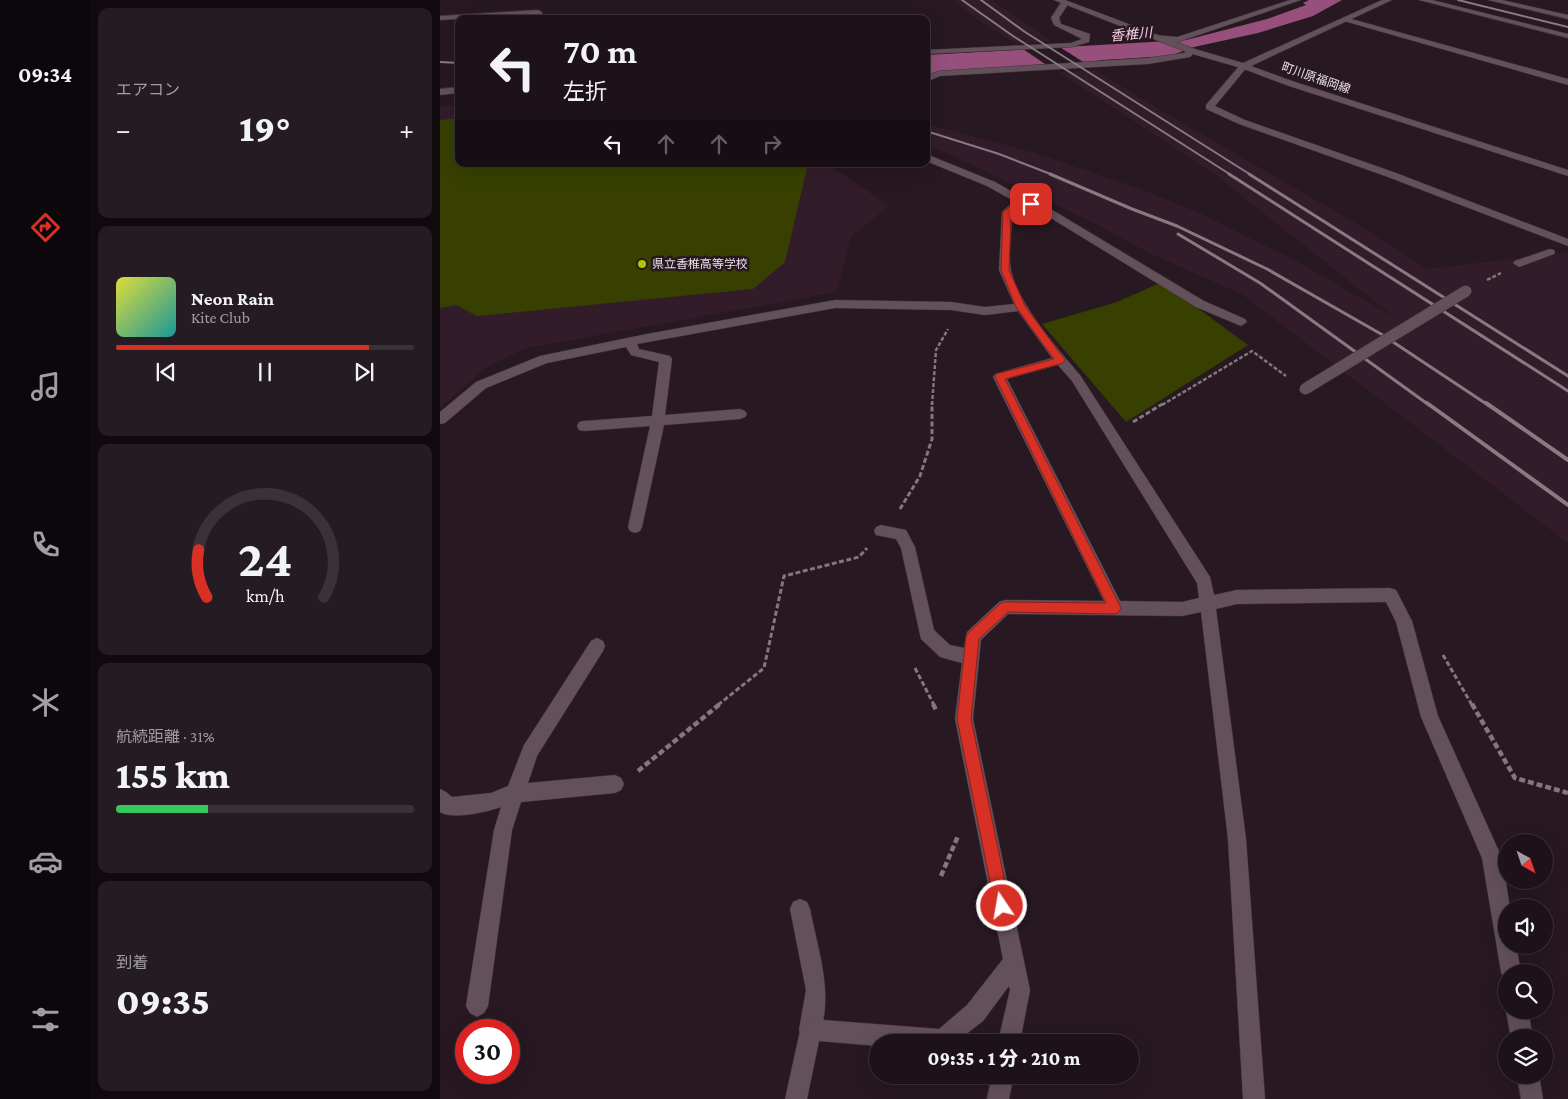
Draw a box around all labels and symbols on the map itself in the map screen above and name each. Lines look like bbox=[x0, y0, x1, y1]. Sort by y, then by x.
water label: 香椎川 bbox=[1109, 24, 1155, 44]
street label: 町川原福岡線 bbox=[1280, 60, 1352, 96]
pin bbox=[1010, 183, 1052, 225]
place label: 県立香椎高等学校 bbox=[652, 257, 748, 271]
marker: 県立香椎高等学校 bbox=[636, 258, 648, 270]
north arrow bbox=[1498, 834, 1552, 889]
position arrow bbox=[975, 879, 1027, 931]
speed limit sign: 30 bbox=[455, 1019, 520, 1084]

